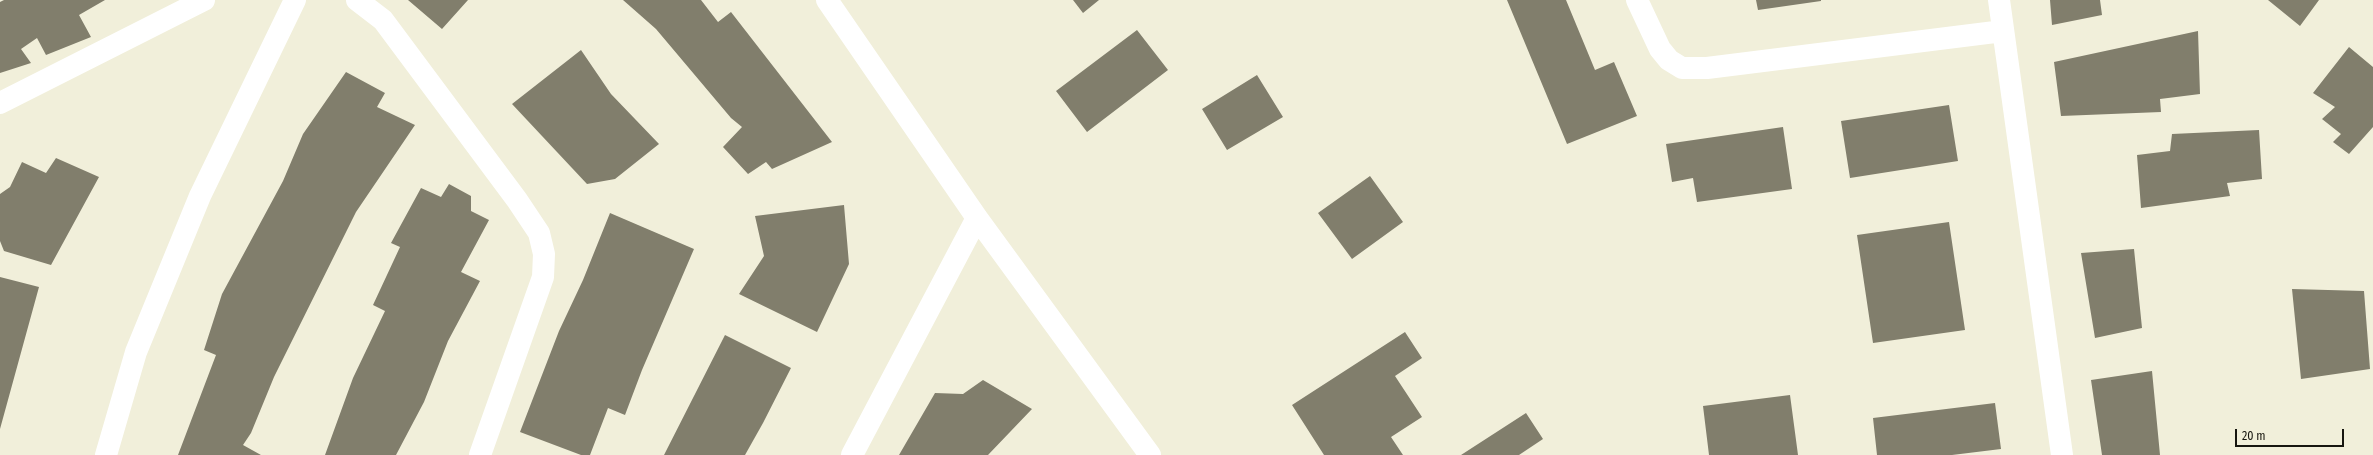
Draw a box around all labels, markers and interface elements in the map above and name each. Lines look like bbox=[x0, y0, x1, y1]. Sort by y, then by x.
scale bar bbox=[2237, 421, 2346, 447]
text: 20 m bbox=[2242, 429, 2266, 443]

